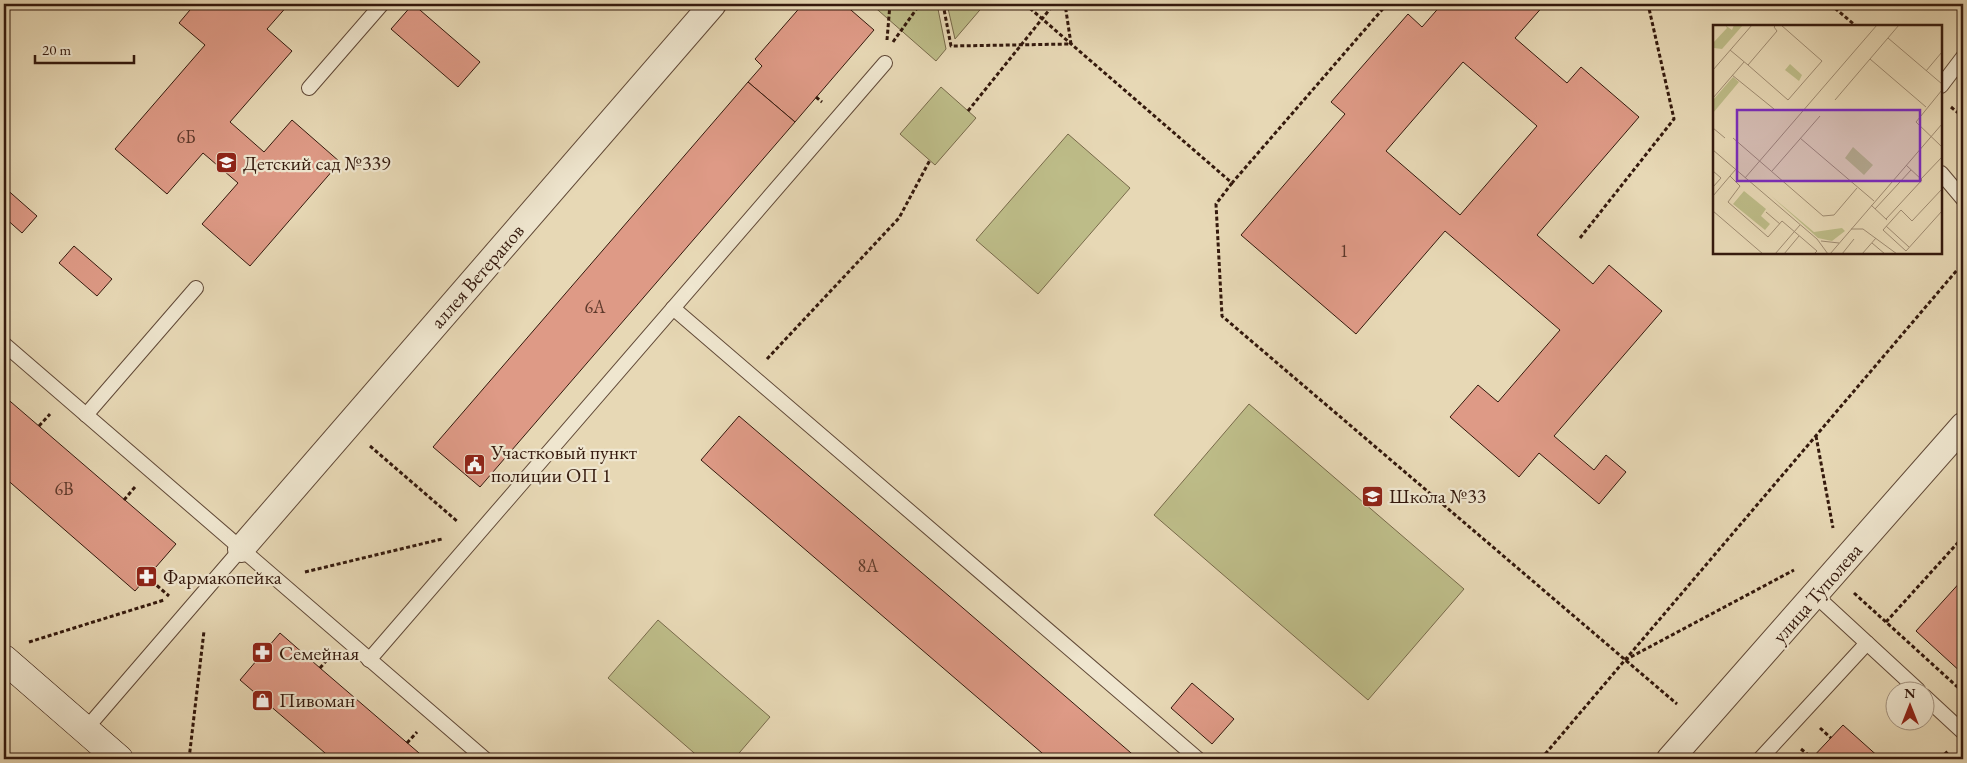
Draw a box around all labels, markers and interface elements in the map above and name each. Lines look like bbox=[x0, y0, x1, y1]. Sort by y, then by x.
inset map bbox=[1713, 25, 1942, 254]
scale bar bbox=[35, 32, 134, 64]
text: 20 m bbox=[42, 40, 71, 59]
house number: 6Б bbox=[176, 125, 196, 148]
place label: Детский сад №339 bbox=[243, 150, 391, 176]
school or university icon: Детский сад №339 bbox=[215, 151, 239, 175]
street label: аллея Ветеранов bbox=[424, 218, 530, 334]
house number: 1 bbox=[1340, 239, 1348, 262]
house number: 6А bbox=[584, 295, 606, 318]
place label: Участковый пункт полиции ОП 1 bbox=[490, 439, 637, 488]
public building icon: Участковый пункт полиции ОП 1 bbox=[463, 452, 487, 476]
house number: 6В bbox=[54, 477, 74, 500]
place label: Школа №33 bbox=[1389, 483, 1486, 509]
school or university icon: Школа №33 bbox=[1361, 484, 1385, 508]
street label: улица Туполева bbox=[1766, 538, 1868, 648]
house number: 8А bbox=[857, 554, 879, 577]
place label: Фармакопейка bbox=[163, 564, 282, 590]
pharmacy icon: Фармакопейка bbox=[135, 565, 159, 589]
place label: Семейная bbox=[279, 640, 359, 666]
pharmacy icon: Семейная bbox=[251, 641, 275, 665]
north arrow bbox=[1884, 680, 1934, 730]
text: N bbox=[1904, 684, 1916, 702]
place label: Пивоман bbox=[279, 687, 355, 713]
shop icon: Пивоман bbox=[251, 688, 275, 712]

